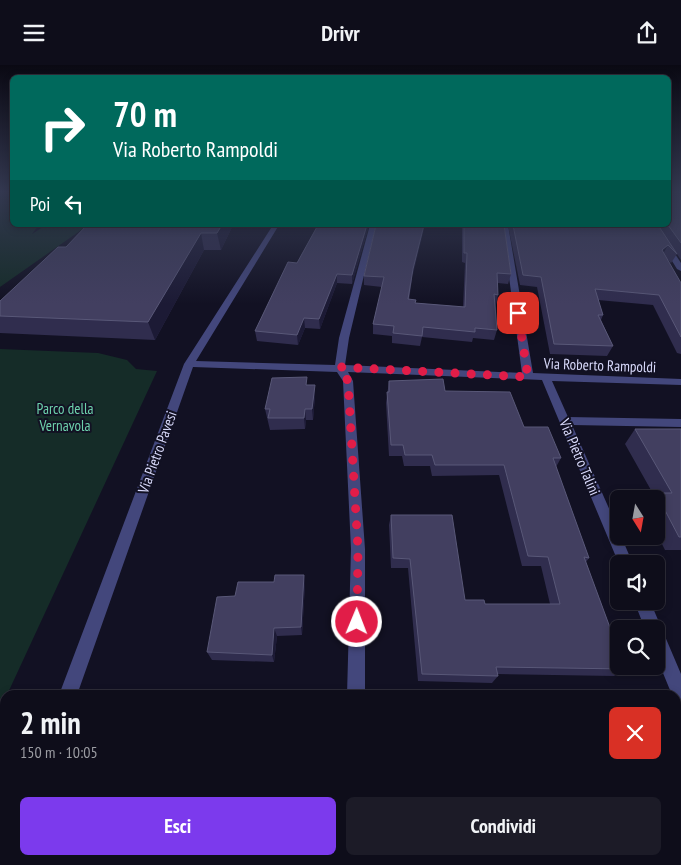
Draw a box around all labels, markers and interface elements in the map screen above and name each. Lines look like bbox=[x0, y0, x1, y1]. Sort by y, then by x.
icon: menu bbox=[20, 19, 48, 47]
text: Drivr bbox=[321, 19, 360, 47]
icon: share bbox=[633, 19, 661, 47]
text: 70 m bbox=[113, 91, 177, 137]
icon: right bbox=[30, 95, 95, 160]
text: Via Roberto Rampoldi bbox=[113, 135, 278, 163]
icon: left bbox=[60, 190, 88, 218]
text: Poi bbox=[30, 192, 50, 216]
pin bbox=[497, 292, 539, 334]
icon: arrive bbox=[504, 299, 532, 327]
street label: Via Roberto Rampoldi bbox=[542, 354, 657, 376]
park label: Parco della Vernavola bbox=[37, 399, 93, 435]
street label: Via Pietro Pavesi bbox=[133, 408, 181, 497]
street label: Via Pietro Talini bbox=[555, 415, 605, 498]
north arrow bbox=[610, 490, 665, 545]
map controls bbox=[610, 490, 665, 675]
button: sound bbox=[610, 555, 665, 610]
position arrow bbox=[330, 595, 382, 647]
button: search bbox=[610, 620, 665, 675]
text: 2 min bbox=[20, 703, 81, 742]
button: close bbox=[609, 707, 661, 759]
text: 150 m · 10:05 bbox=[20, 742, 98, 762]
button: Esci bbox=[20, 797, 336, 855]
button: Condividi bbox=[346, 797, 661, 855]

